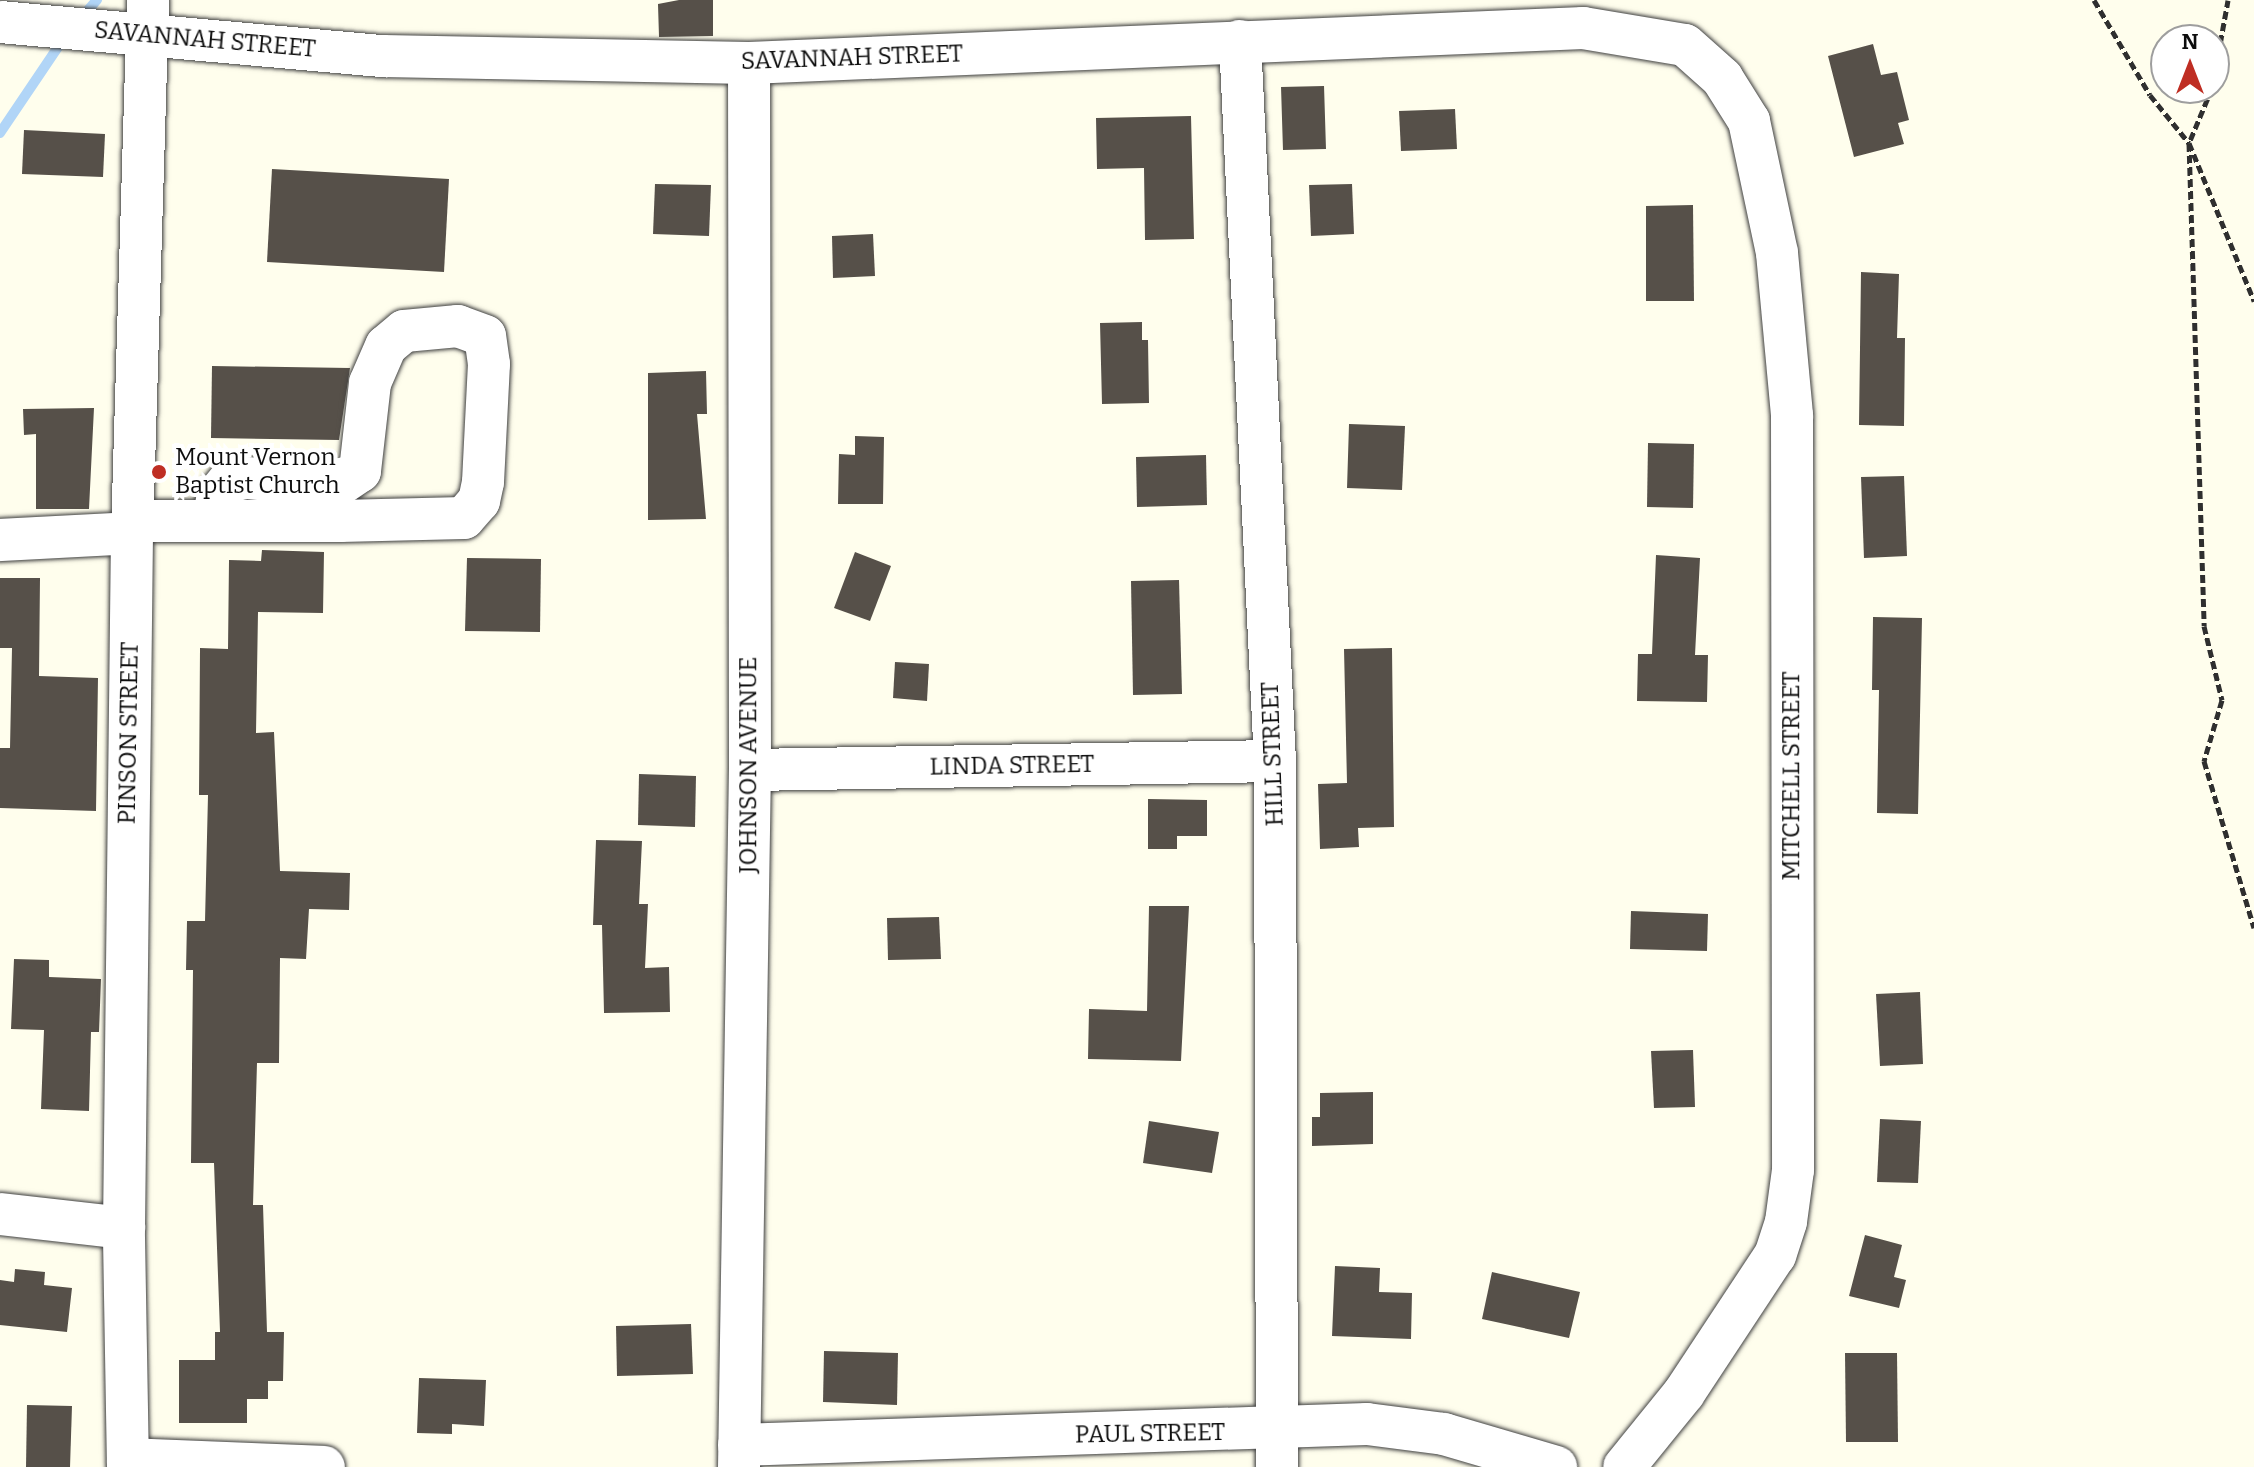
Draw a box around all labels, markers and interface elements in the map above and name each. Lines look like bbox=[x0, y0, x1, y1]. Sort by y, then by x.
street label: SAVANNAH STREET bbox=[93, 16, 317, 64]
north arrow bbox=[2150, 24, 2230, 104]
text: N bbox=[2182, 28, 2198, 55]
street label: SAVANNAH STREET bbox=[740, 40, 964, 76]
place label: Mount Vernon Baptist Church bbox=[175, 444, 340, 500]
marker: Mount Vernon Baptist Church bbox=[150, 463, 168, 481]
street label: PINSON STREET bbox=[113, 641, 145, 825]
street label: JOHNSON AVENUE bbox=[735, 657, 763, 873]
street label: MITCHELL STREET bbox=[1778, 671, 1806, 881]
street label: HILL STREET bbox=[1256, 681, 1290, 827]
street label: LINDA STREET bbox=[929, 750, 1095, 782]
street label: PAUL STREET bbox=[1075, 1418, 1225, 1450]

